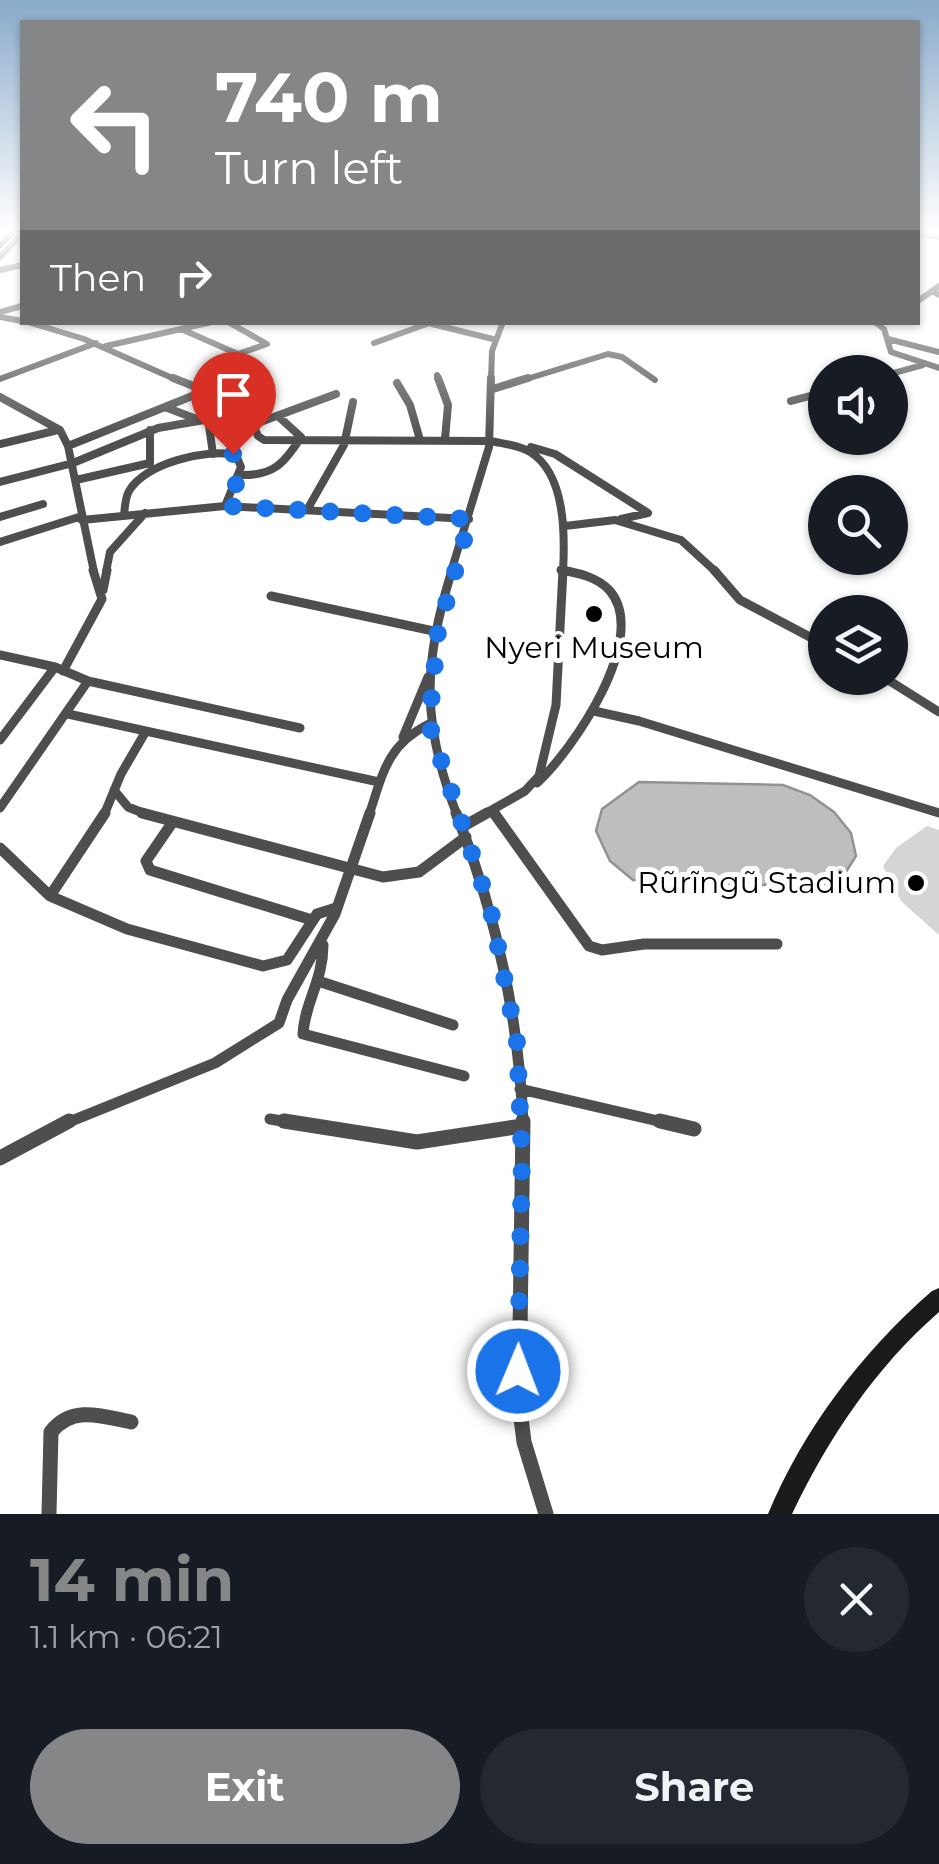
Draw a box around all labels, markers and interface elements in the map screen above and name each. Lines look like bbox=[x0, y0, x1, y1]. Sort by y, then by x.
text: 740 m bbox=[215, 54, 443, 140]
icon: left bbox=[50, 60, 180, 190]
text: Turn left bbox=[215, 140, 403, 195]
icon: right bbox=[166, 250, 221, 305]
text: Then bbox=[50, 254, 146, 301]
pin bbox=[191, 352, 276, 455]
map controls bbox=[808, 355, 908, 695]
button: sound bbox=[808, 355, 908, 455]
icon: arrive bbox=[206, 367, 261, 422]
button: search bbox=[808, 475, 908, 575]
button: layers bbox=[808, 595, 908, 695]
marker: Nyeri Museum bbox=[583, 603, 605, 625]
place label: Nyeri Museum bbox=[484, 629, 704, 666]
place label: Rũrĩngũ Stadium bbox=[637, 864, 896, 901]
marker: Rũrĩngũ Stadium bbox=[905, 872, 927, 894]
position arrow bbox=[466, 1319, 570, 1423]
text: 14 min bbox=[30, 1543, 234, 1616]
button: close bbox=[804, 1547, 909, 1652]
text: 1.1 km · 06:21 bbox=[30, 1617, 223, 1656]
button: Exit bbox=[30, 1729, 460, 1844]
button: Share bbox=[480, 1729, 909, 1844]

